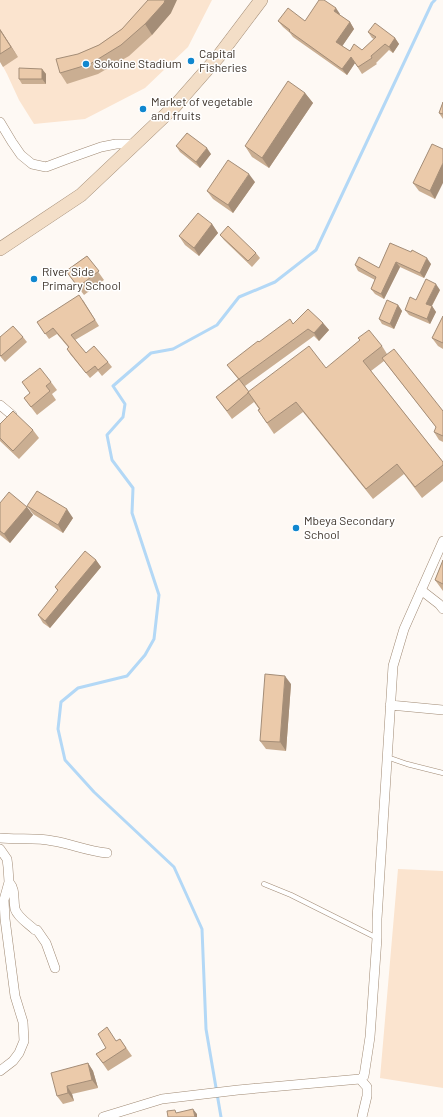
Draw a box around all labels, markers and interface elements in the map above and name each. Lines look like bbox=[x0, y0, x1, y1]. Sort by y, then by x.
place label: Capital Fisheries bbox=[199, 46, 247, 74]
place label: Sokoine Stadium bbox=[94, 56, 182, 70]
marker: Capital Fisheries bbox=[186, 56, 196, 66]
marker: Sokoine Stadium bbox=[81, 59, 91, 69]
place label: Market of vegetable and fruits bbox=[151, 94, 253, 122]
marker: Market of vegetable and fruits bbox=[138, 104, 148, 114]
place label: River Side Primary School bbox=[42, 264, 121, 292]
marker: River Side Primary School bbox=[29, 274, 39, 284]
place label: Mbeya Secondary School bbox=[304, 513, 395, 541]
marker: Mbeya Secondary School bbox=[291, 523, 301, 533]

